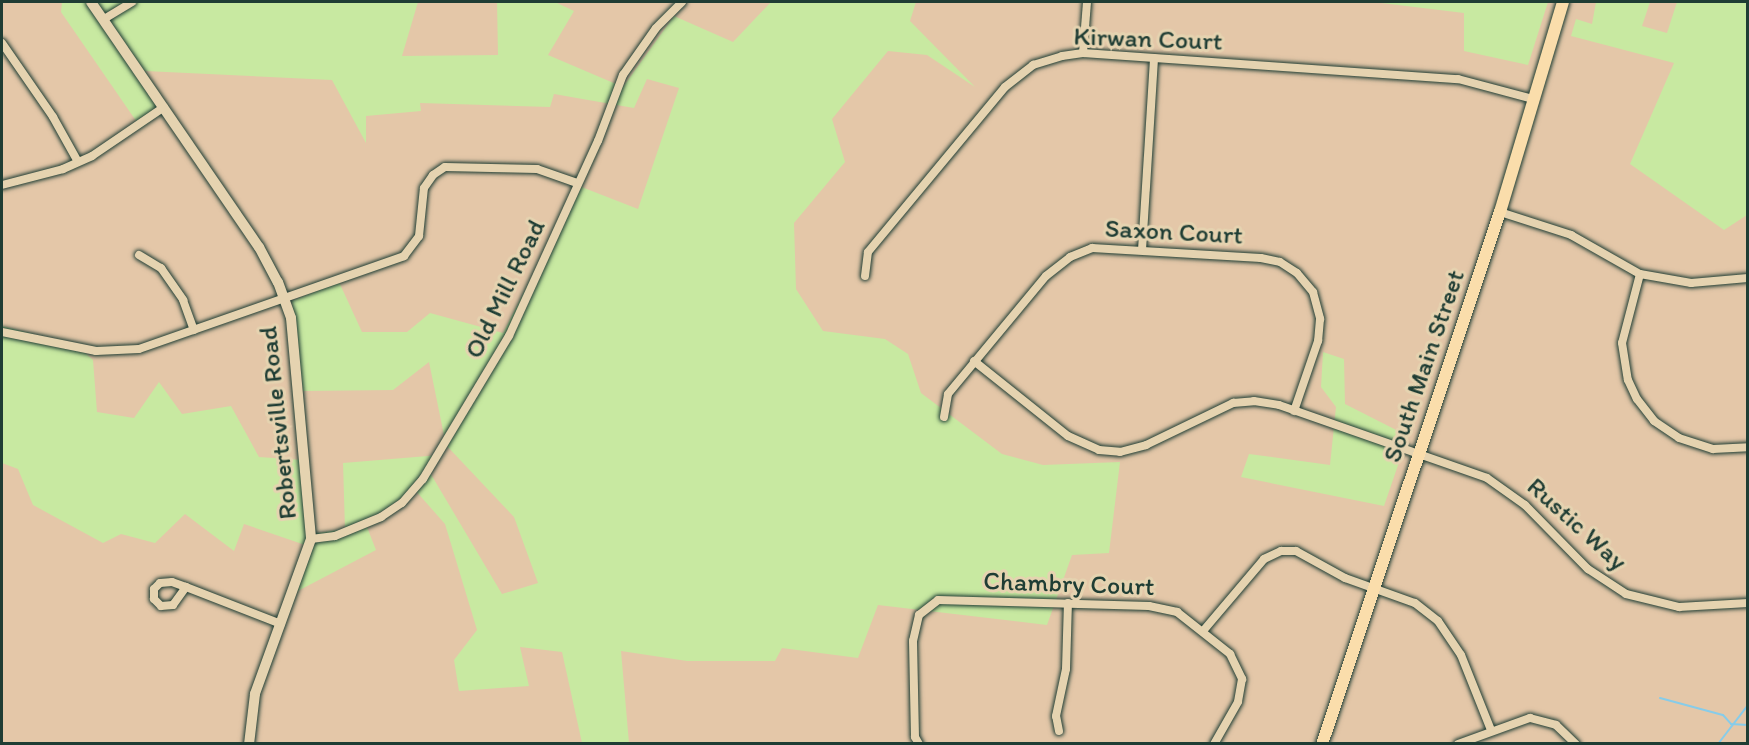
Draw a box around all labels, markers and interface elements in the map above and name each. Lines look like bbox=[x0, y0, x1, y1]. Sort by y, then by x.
street label: Kirwan Court bbox=[1073, 21, 1223, 57]
street label: Saxon Court bbox=[1104, 213, 1244, 251]
street label: Old Mill Road bbox=[458, 215, 552, 363]
street label: South Main Street bbox=[1377, 266, 1471, 466]
street label: Robertsville Road bbox=[252, 325, 304, 521]
street label: Rustic Way bbox=[1521, 471, 1633, 577]
street label: Chambry Court bbox=[983, 565, 1155, 603]

